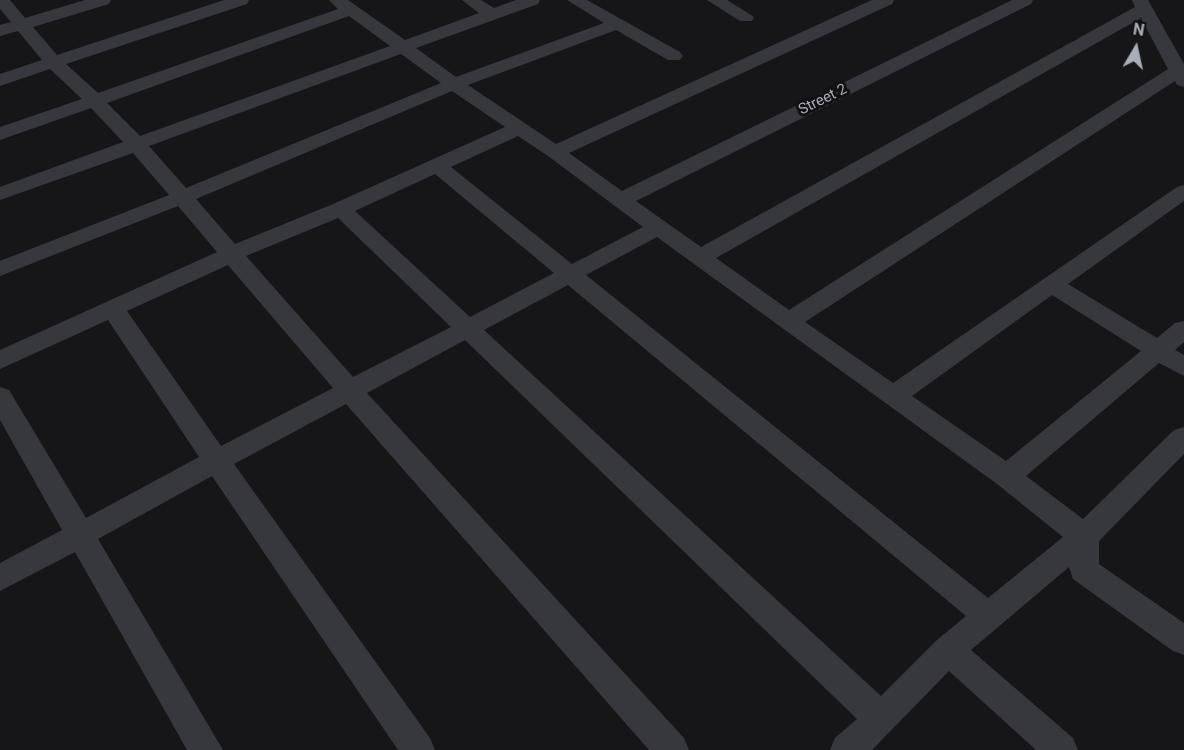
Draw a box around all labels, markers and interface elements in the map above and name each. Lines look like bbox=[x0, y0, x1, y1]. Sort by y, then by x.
north arrow bbox=[1106, 18, 1166, 78]
text: N bbox=[1132, 19, 1146, 40]
street label: Street 2 bbox=[796, 81, 850, 119]

